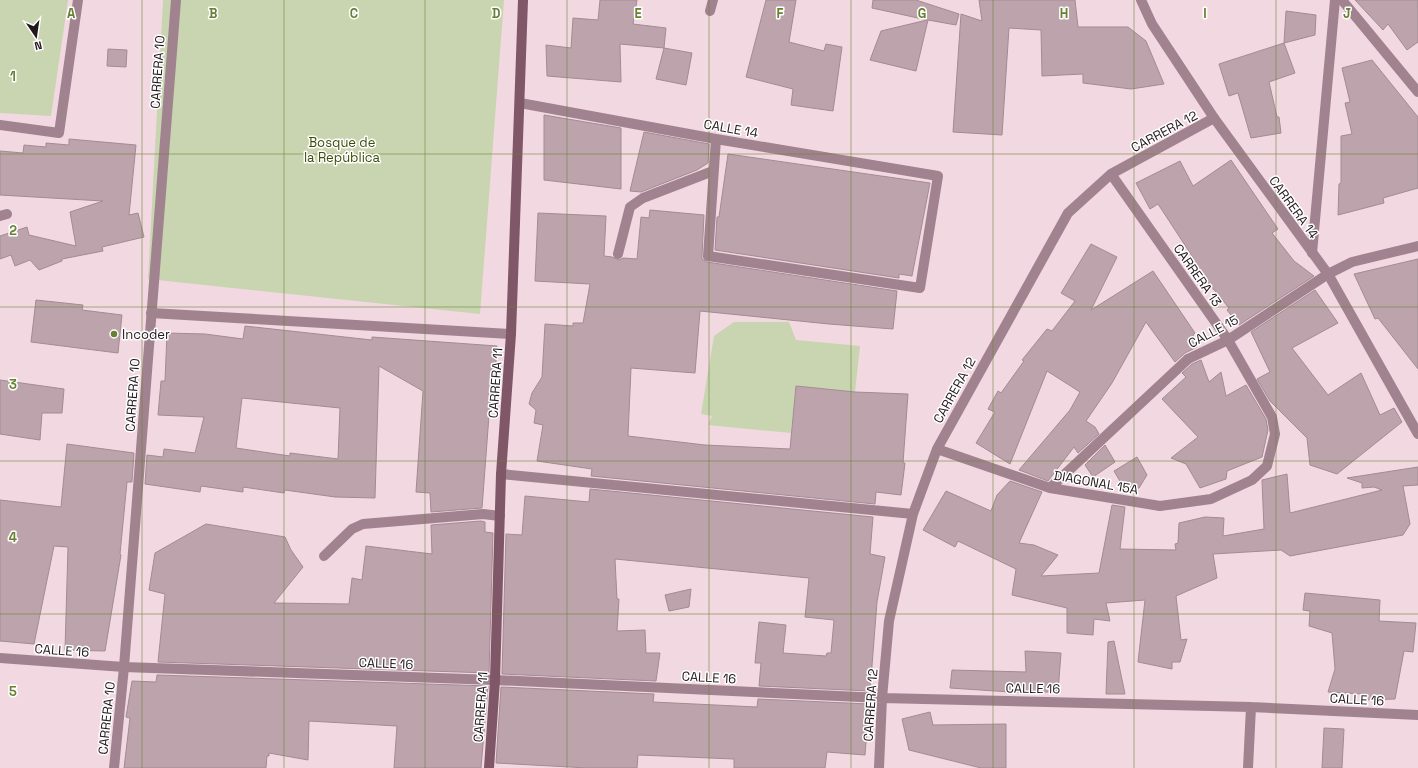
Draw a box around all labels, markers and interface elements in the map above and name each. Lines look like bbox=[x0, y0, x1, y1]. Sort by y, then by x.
text: A bbox=[67, 5, 76, 22]
text: B bbox=[209, 5, 218, 22]
text: C bbox=[350, 5, 358, 22]
text: D bbox=[492, 5, 501, 22]
text: E bbox=[634, 5, 642, 22]
text: F bbox=[777, 5, 784, 22]
text: G bbox=[918, 5, 926, 22]
text: H bbox=[1060, 5, 1068, 22]
text: I bbox=[1203, 5, 1207, 22]
text: J bbox=[1343, 5, 1351, 22]
north arrow bbox=[16, 16, 56, 56]
street label: CARRERA 10 bbox=[146, 35, 169, 109]
text: N bbox=[33, 38, 43, 53]
text: 1 bbox=[10, 68, 16, 85]
street label: CARRERA 12 bbox=[1128, 107, 1201, 156]
street label: CALLE 14 bbox=[702, 115, 759, 142]
park label: Bosque de la República bbox=[304, 134, 381, 166]
street label: CARRERA 14 bbox=[1265, 173, 1322, 242]
text: 2 bbox=[9, 222, 17, 239]
street label: CARRERA 13 bbox=[1170, 240, 1226, 310]
street label: CALLE 15 bbox=[1185, 311, 1241, 352]
place label: Incoder bbox=[122, 326, 170, 343]
marker: Incoder bbox=[109, 329, 119, 339]
street label: CARRERA 11 bbox=[485, 347, 506, 419]
street label: CARRERA 12 bbox=[929, 354, 980, 426]
street label: CARRERA 10 bbox=[121, 358, 144, 432]
text: 3 bbox=[9, 376, 17, 393]
street label: DIAGONAL 15A bbox=[1052, 467, 1139, 498]
text: 4 bbox=[9, 529, 17, 546]
street label: CALLE 16 bbox=[34, 640, 90, 661]
street label: CALLE 16 bbox=[358, 654, 414, 673]
street label: CALLE 16 bbox=[681, 668, 737, 687]
street label: CARRERA 12 bbox=[859, 668, 882, 742]
street label: CARRERA 11 bbox=[470, 671, 491, 743]
street label: CALLE 16 bbox=[1005, 680, 1061, 697]
street label: CARRERA 10 bbox=[94, 681, 119, 755]
text: 5 bbox=[9, 683, 17, 700]
street label: CALLE 16 bbox=[1329, 690, 1385, 709]

